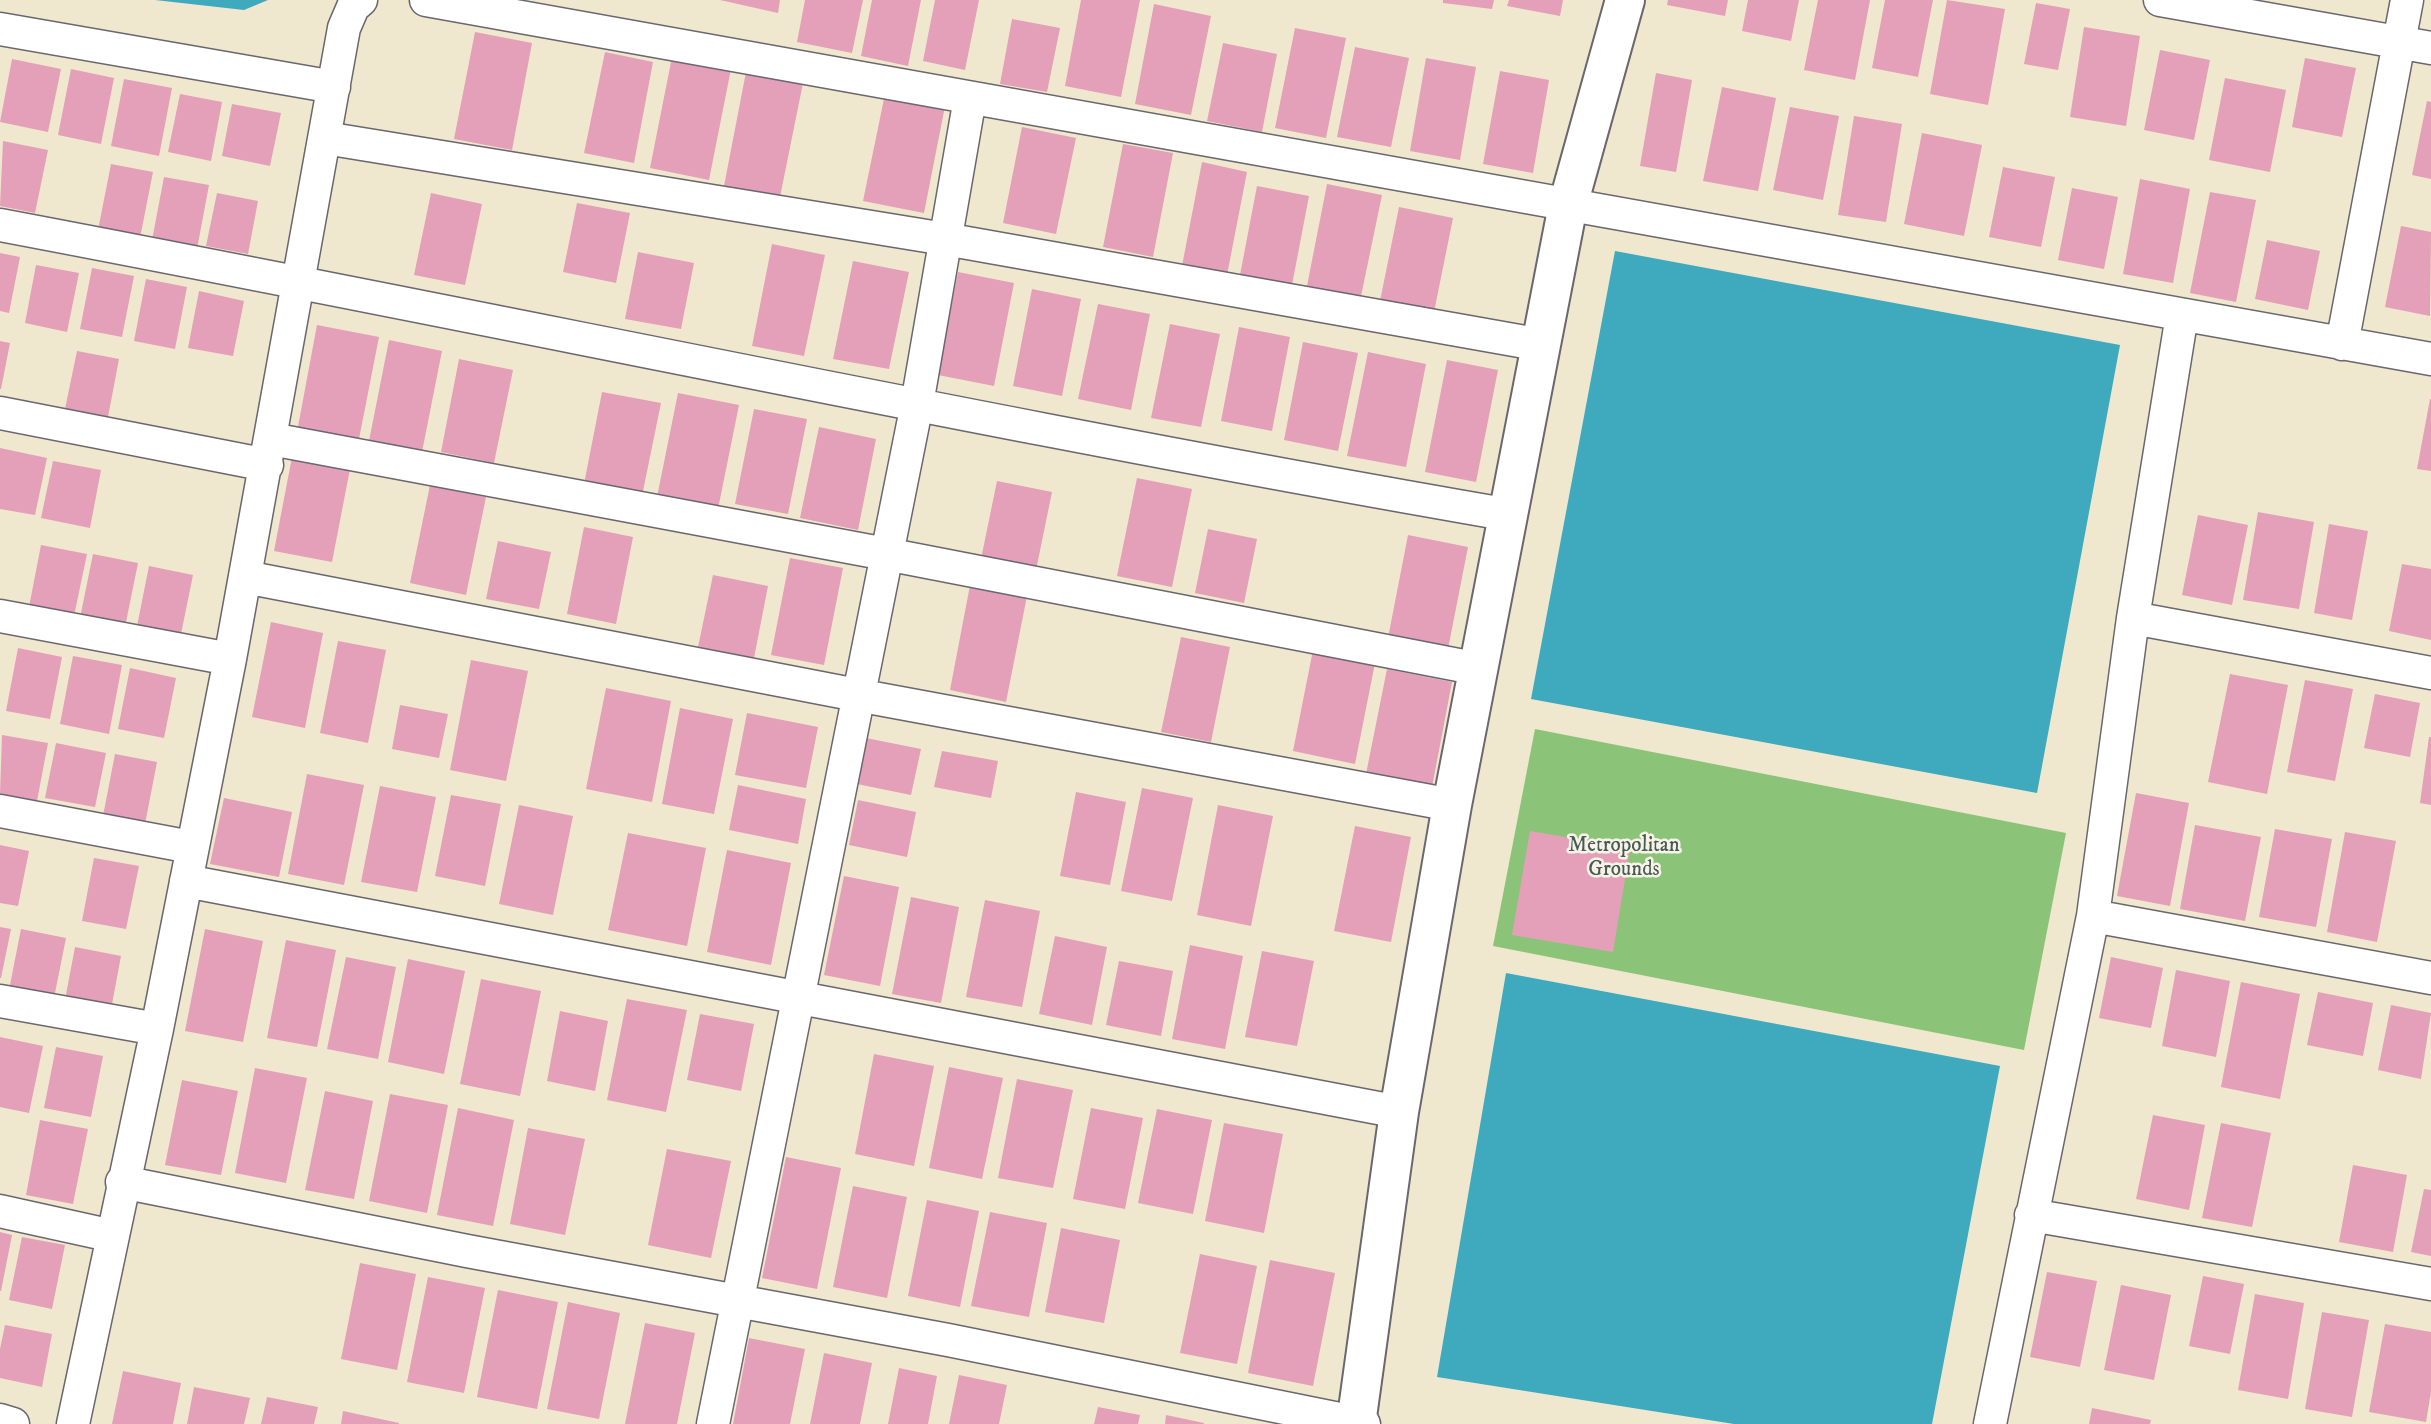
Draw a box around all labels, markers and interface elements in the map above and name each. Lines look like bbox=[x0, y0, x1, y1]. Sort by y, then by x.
park label: Metropolitan Grounds bbox=[1568, 834, 1680, 884]

